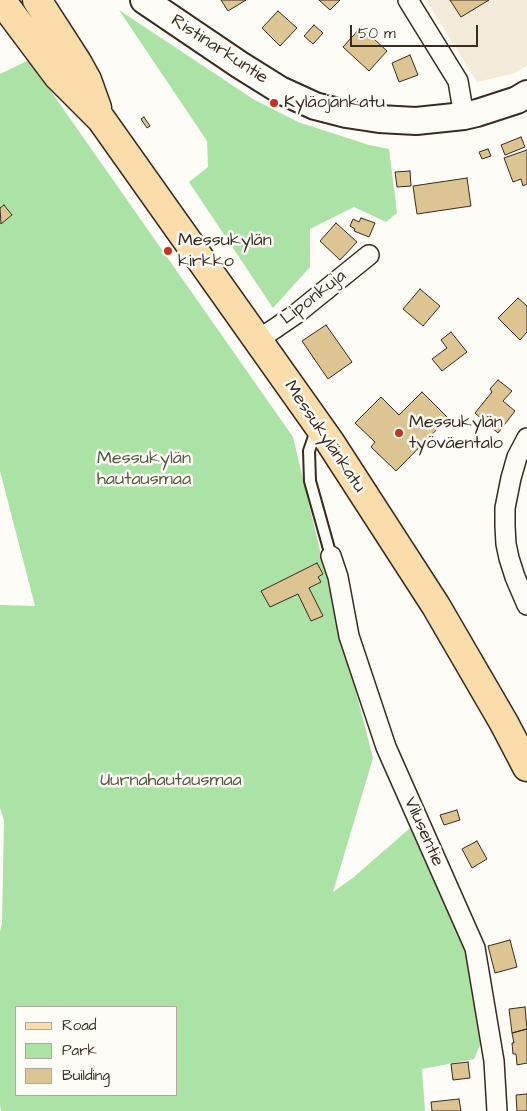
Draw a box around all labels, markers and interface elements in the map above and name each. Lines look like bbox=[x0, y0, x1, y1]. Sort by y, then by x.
street label: Ristinarkuntie bbox=[166, 11, 272, 89]
scale bar bbox=[352, 15, 480, 47]
text: 50 m bbox=[358, 23, 396, 44]
place label: Kyläojankatu bbox=[284, 92, 385, 114]
marker: Kyläojankatu bbox=[268, 97, 280, 109]
place label: Messukylän kirkko bbox=[178, 230, 272, 272]
marker: Messukylän kirkko bbox=[162, 245, 174, 257]
street label: Liponkuja bbox=[277, 266, 351, 330]
street label: Messukylänkatu bbox=[279, 377, 369, 497]
place label: Messukylän työväentalo bbox=[409, 412, 503, 454]
marker: Messukylän työväentalo bbox=[393, 427, 405, 439]
park label: Messukylän hautausmaa bbox=[97, 448, 191, 490]
park label: Uurnahautausmaa bbox=[100, 770, 242, 792]
street label: Vilusentie bbox=[398, 794, 448, 870]
legend bbox=[15, 1006, 178, 1096]
text: Road bbox=[62, 1015, 96, 1036]
text: Park bbox=[62, 1040, 97, 1061]
text: Building bbox=[62, 1065, 110, 1086]

